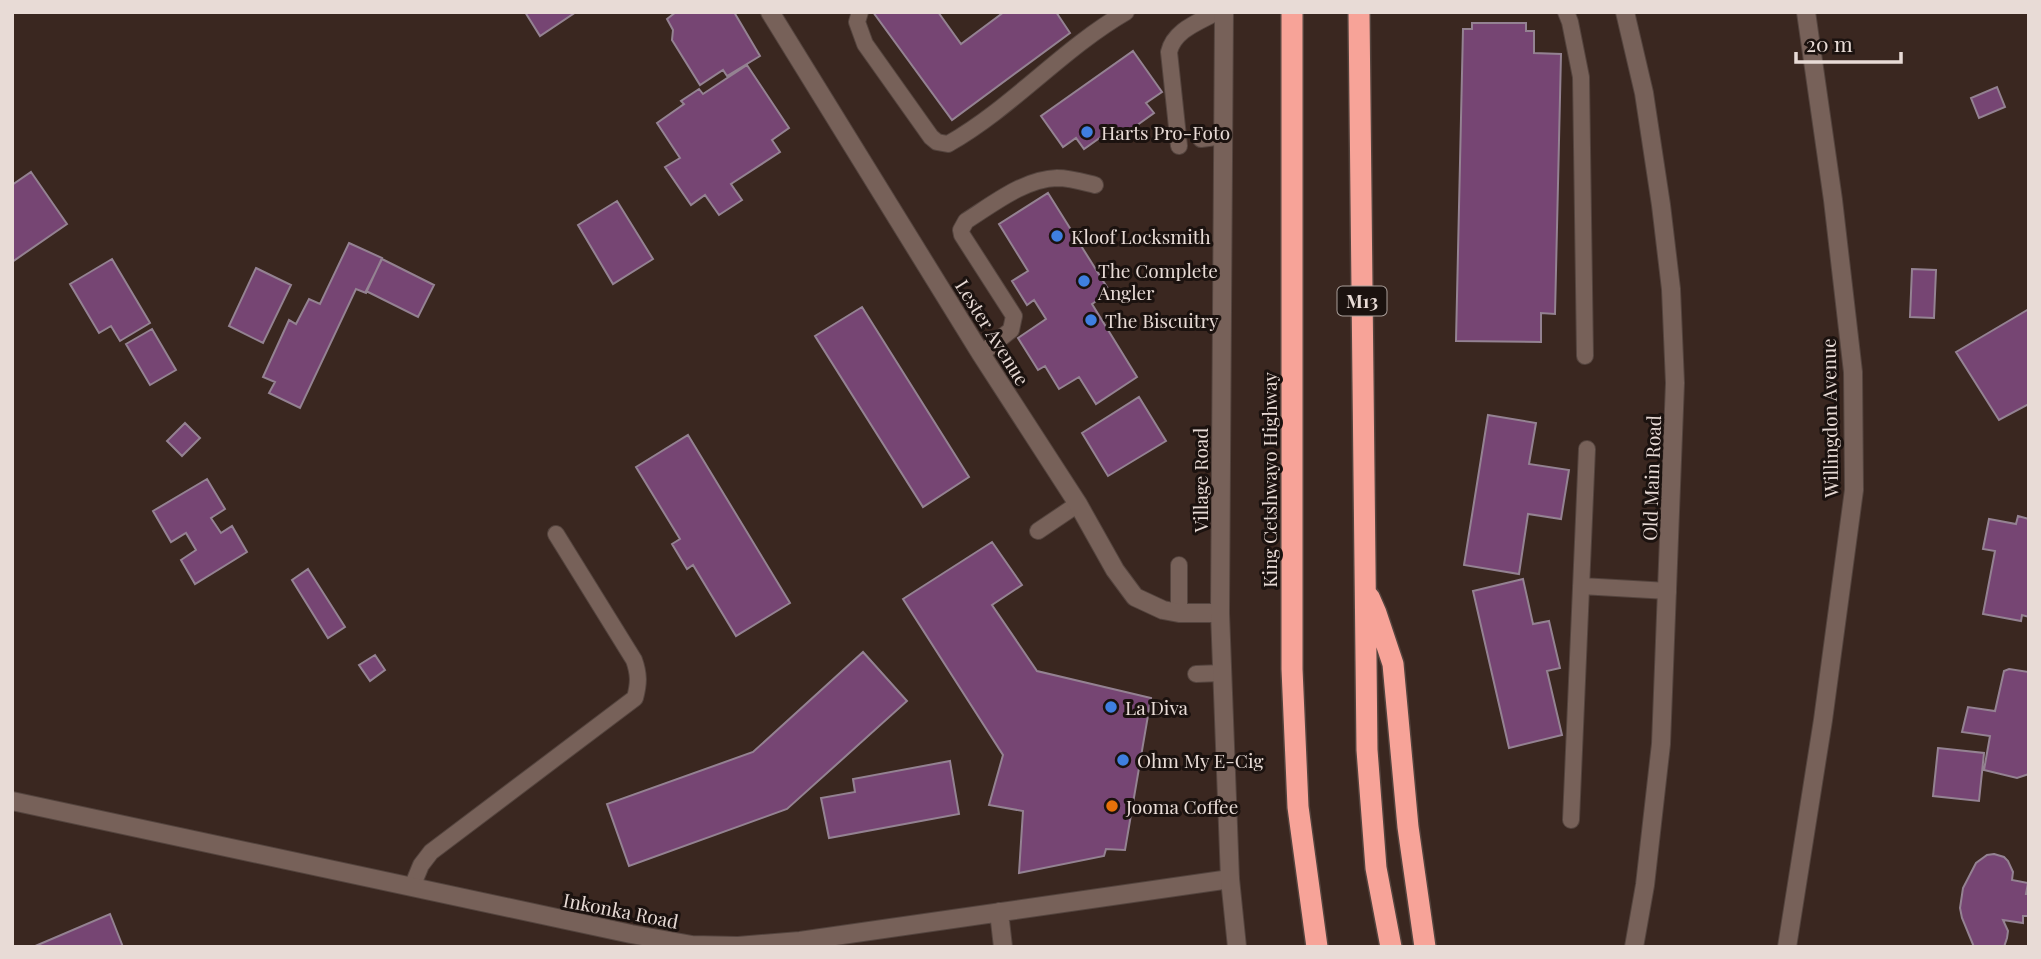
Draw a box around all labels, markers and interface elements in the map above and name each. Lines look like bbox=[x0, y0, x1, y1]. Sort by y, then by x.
scale bar bbox=[1796, 21, 1901, 65]
text: 20 m bbox=[1806, 29, 1853, 57]
place label: Harts Pro-Foto bbox=[1101, 119, 1230, 145]
marker: Harts Pro-Foto bbox=[1079, 124, 1095, 140]
place label: Kloof Locksmith bbox=[1071, 223, 1211, 249]
marker: Kloof Locksmith bbox=[1049, 228, 1065, 244]
place label: The Complete Angler bbox=[1097, 257, 1218, 305]
marker: The Complete Angler bbox=[1076, 273, 1092, 289]
street label: Lester Avenue bbox=[950, 274, 1036, 390]
road number: M13 bbox=[1338, 286, 1386, 316]
place label: The Biscuitry bbox=[1105, 307, 1219, 333]
marker: The Biscuitry bbox=[1083, 312, 1099, 328]
street label: Willingdon Avenue bbox=[1815, 338, 1843, 499]
street label: King Cetshwayo Highway bbox=[1256, 372, 1282, 588]
street label: Old Main Road bbox=[1636, 415, 1666, 541]
street label: Village Road bbox=[1187, 428, 1213, 533]
place label: La Diva bbox=[1125, 694, 1189, 720]
marker: La Diva bbox=[1103, 699, 1119, 715]
place label: Ohm My E-Cig bbox=[1137, 747, 1263, 773]
marker: Ohm My E-Cig bbox=[1115, 752, 1131, 768]
place label: Jooma Coffee bbox=[1125, 793, 1238, 819]
marker: Jooma Coffee bbox=[1104, 798, 1120, 814]
street label: Inkonka Road bbox=[561, 886, 681, 934]

